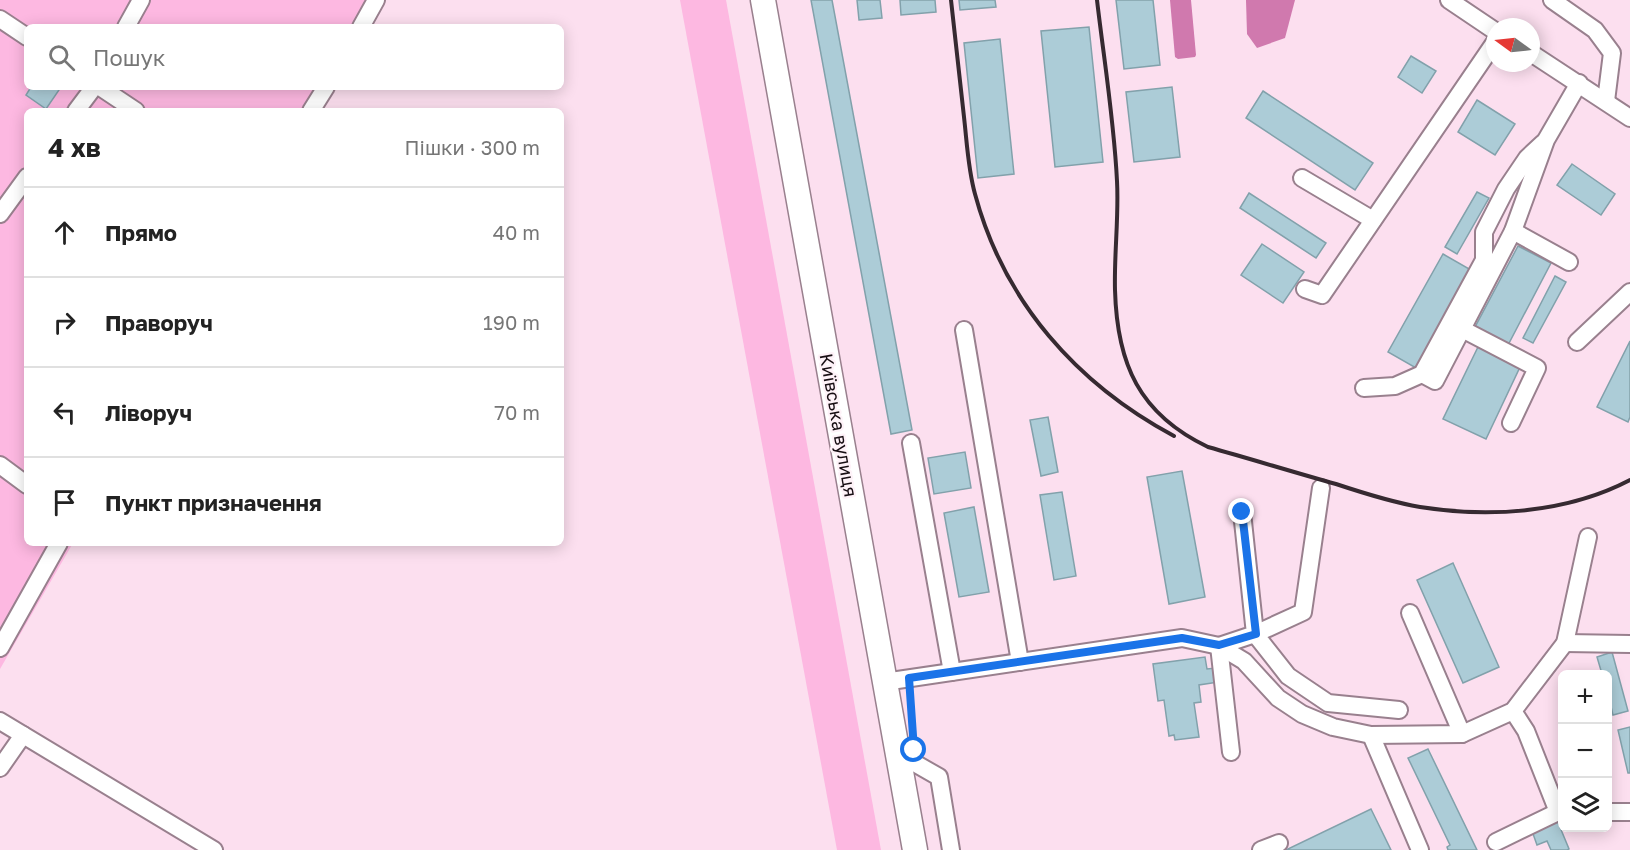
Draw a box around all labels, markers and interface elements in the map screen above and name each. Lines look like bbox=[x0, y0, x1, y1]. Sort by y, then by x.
north arrow bbox=[1486, 18, 1540, 72]
search box bbox=[24, 24, 564, 90]
icon: search bbox=[45, 41, 78, 74]
text: Пошук bbox=[93, 44, 166, 71]
text: 4 хв bbox=[48, 132, 101, 163]
text: Пішки · 300 m bbox=[405, 135, 540, 159]
icon: ahead bbox=[48, 216, 81, 249]
text: Прямо bbox=[105, 219, 177, 246]
text: 40 m bbox=[493, 220, 540, 244]
icon: right bbox=[48, 306, 81, 339]
text: Праворуч bbox=[105, 309, 213, 336]
text: 190 m bbox=[483, 310, 540, 334]
street label: Київська вулиця bbox=[816, 352, 862, 498]
icon: left bbox=[48, 396, 81, 429]
text: Ліворуч bbox=[105, 399, 192, 426]
text: 70 m bbox=[494, 400, 540, 424]
icon: arrive bbox=[48, 486, 81, 519]
text: Пункт призначення bbox=[105, 489, 322, 516]
route end bbox=[1228, 498, 1254, 524]
map controls bbox=[1558, 670, 1612, 832]
button: + bbox=[1558, 670, 1612, 724]
button: − bbox=[1558, 724, 1612, 778]
route start bbox=[900, 736, 926, 762]
button: layers bbox=[1558, 778, 1612, 832]

